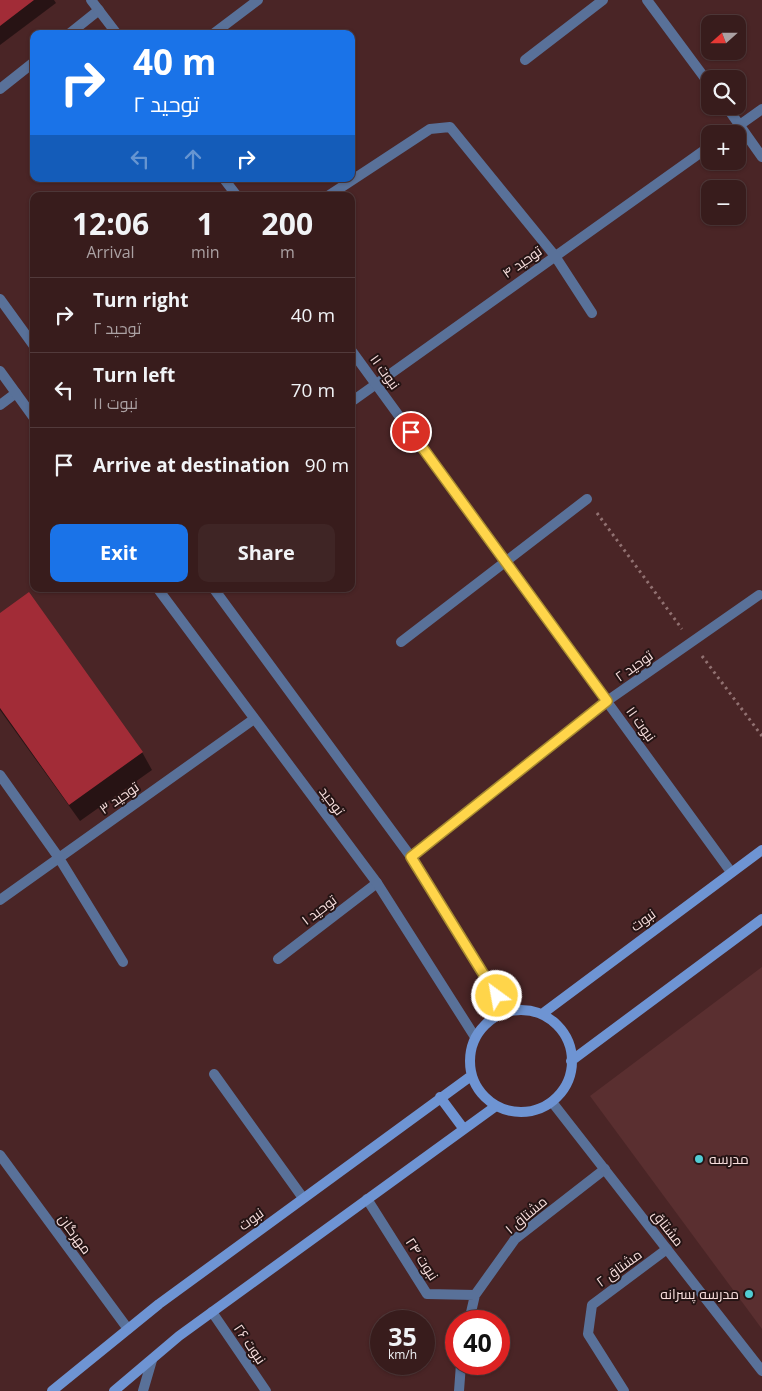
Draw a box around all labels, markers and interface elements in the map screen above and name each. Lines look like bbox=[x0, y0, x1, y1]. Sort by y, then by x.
north arrow bbox=[701, 15, 746, 60]
map controls bbox=[701, 15, 746, 225]
text: 40 m bbox=[133, 38, 216, 85]
icon: right bbox=[50, 50, 115, 115]
button: search bbox=[701, 70, 746, 115]
text: توحید ۲ bbox=[133, 88, 199, 118]
button: + bbox=[701, 125, 746, 170]
icon: left bbox=[126, 145, 154, 173]
icon: ahead bbox=[179, 145, 207, 173]
icon: right bbox=[232, 145, 260, 173]
button: − bbox=[701, 180, 746, 225]
text: 12:06 bbox=[72, 203, 149, 244]
text: 1 bbox=[197, 203, 214, 244]
text: 200 bbox=[262, 203, 313, 244]
text: Arrival bbox=[86, 241, 135, 263]
text: min bbox=[191, 241, 220, 263]
text: m bbox=[280, 241, 295, 263]
street label: توحید ۴ bbox=[498, 241, 545, 282]
text: Turn right bbox=[93, 287, 188, 313]
icon: right bbox=[50, 301, 78, 329]
text: 40 m bbox=[291, 302, 335, 328]
text: توحید ۲ bbox=[93, 317, 141, 339]
street label: نبوت ۱۱ bbox=[366, 350, 405, 393]
text: Turn left bbox=[93, 362, 175, 388]
icon: left bbox=[50, 376, 78, 404]
text: 70 m bbox=[291, 377, 335, 403]
text: نبوت ۱۱ bbox=[93, 392, 138, 414]
pin bbox=[390, 411, 432, 453]
icon: arrive bbox=[397, 418, 425, 446]
icon: arrive bbox=[50, 451, 78, 479]
text: Arrive at destination bbox=[93, 452, 290, 478]
text: 90 m bbox=[305, 452, 349, 478]
button: Exit bbox=[50, 524, 188, 582]
button: Share bbox=[198, 524, 335, 582]
street label: توحید ۲ bbox=[611, 646, 657, 685]
street label: نبوت ۱۱ bbox=[622, 702, 661, 745]
street label: توحید ۳ bbox=[95, 777, 143, 818]
street label: توحید bbox=[315, 783, 350, 819]
street label: توحید ۱ bbox=[297, 890, 340, 929]
street label: نبوت bbox=[626, 904, 659, 935]
position arrow bbox=[470, 969, 522, 1021]
place label: مدرسه bbox=[709, 1149, 749, 1168]
marker: مدرسه bbox=[693, 1153, 705, 1165]
street label: مشتاق ۱ bbox=[501, 1191, 551, 1238]
street label: نبوت bbox=[234, 1203, 267, 1234]
street label: مشتاق bbox=[648, 1206, 689, 1250]
street label: مهرگان bbox=[54, 1210, 96, 1258]
street label: نبوت ۲۴ bbox=[402, 1234, 443, 1284]
street label: مشتاق ۲ bbox=[592, 1245, 645, 1291]
place label: مدرسه پسرانه bbox=[660, 1284, 739, 1304]
marker: مدرسه پسرانه bbox=[743, 1288, 755, 1300]
speed limit sign: 40 bbox=[445, 1310, 510, 1375]
text: 35 bbox=[388, 1319, 417, 1353]
street label: نبوت ۲۶ bbox=[230, 1320, 271, 1368]
text: km/h bbox=[388, 1346, 417, 1363]

